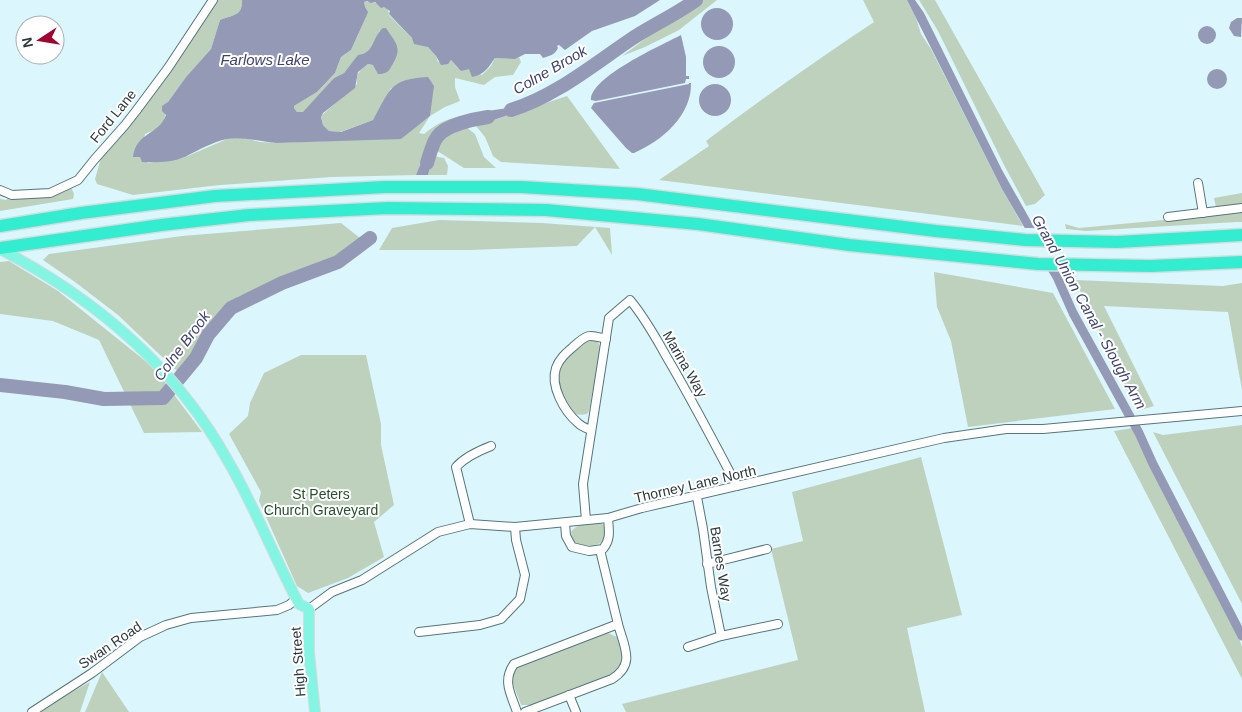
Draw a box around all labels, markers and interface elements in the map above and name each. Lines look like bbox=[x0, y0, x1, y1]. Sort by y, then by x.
north arrow bbox=[15, 15, 65, 65]
text: N bbox=[18, 36, 36, 49]
water label: Colne Brook bbox=[510, 41, 591, 98]
water label: Farlows Lake bbox=[220, 51, 310, 68]
street label: Ford Lane bbox=[87, 86, 139, 146]
water label: Grand Union Canal - Slough Arm bbox=[1029, 212, 1150, 412]
water label: Colne Brook bbox=[150, 306, 214, 384]
street label: Marina Way bbox=[660, 328, 710, 400]
street label: Thorney Lane North bbox=[633, 462, 757, 506]
park label: St Peters Church Graveyard bbox=[264, 486, 378, 518]
street label: Barnes Way bbox=[707, 525, 735, 603]
street label: Swan Road bbox=[76, 618, 144, 672]
street label: High Street bbox=[288, 626, 308, 697]

